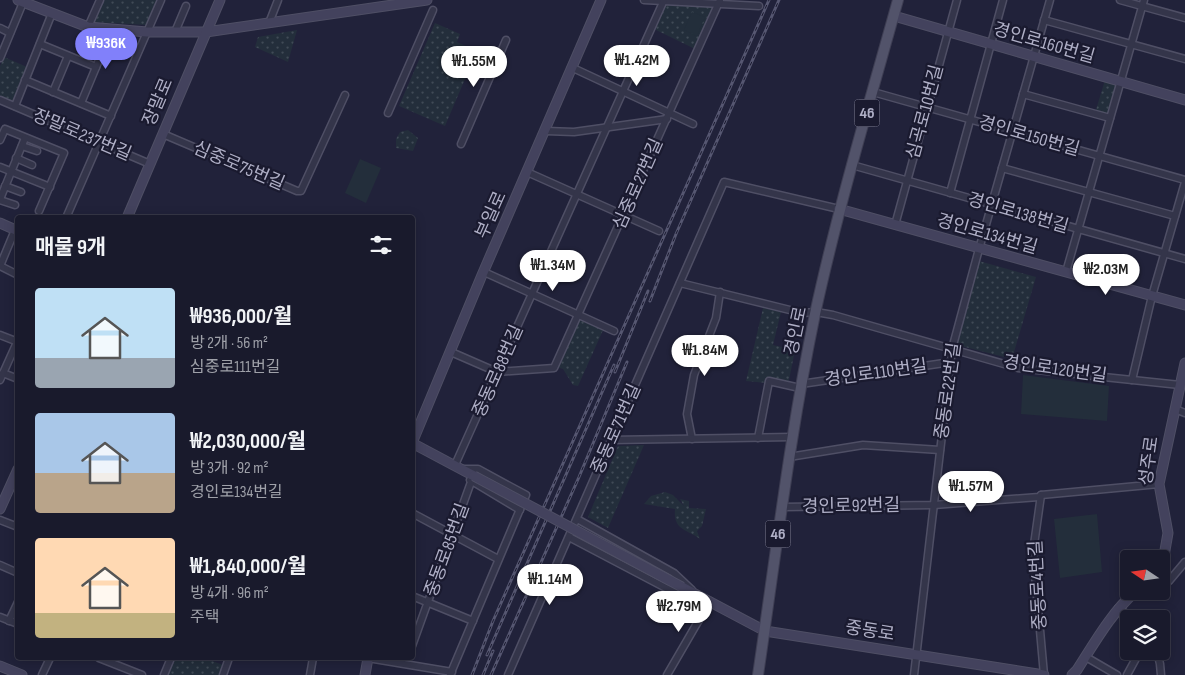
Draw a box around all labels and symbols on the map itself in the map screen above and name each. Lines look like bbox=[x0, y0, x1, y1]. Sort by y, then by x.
street label: 경인로160번길 bbox=[991, 18, 1097, 68]
pin: ₩936K bbox=[71, 28, 141, 70]
pin: ₩1.42M bbox=[596, 44, 678, 87]
pin: ₩1.55M bbox=[433, 46, 515, 88]
street label: 심곡로10번길 bbox=[902, 62, 948, 162]
street label: 장말로 bbox=[139, 75, 177, 129]
road number: 46 bbox=[854, 100, 880, 126]
street label: 장말로237번길 bbox=[30, 105, 134, 165]
street label: 경인로150번길 bbox=[976, 112, 1082, 160]
street label: 심중로27번길 bbox=[609, 135, 667, 233]
street label: 심중로75번길 bbox=[190, 137, 288, 195]
street label: 부일로 bbox=[471, 188, 511, 242]
street label: 경인로138번길 bbox=[965, 189, 1071, 237]
street label: 경인로134번길 bbox=[934, 210, 1040, 258]
pin: ₩1.34M bbox=[512, 250, 594, 292]
pin: ₩2.03M bbox=[1065, 254, 1147, 296]
street label: 경인로 bbox=[781, 305, 811, 357]
street label: 중동로88번길 bbox=[468, 322, 528, 420]
pin: ₩1.84M bbox=[664, 334, 746, 377]
street label: 중동로22번길 bbox=[931, 341, 965, 441]
street label: 경인로120번길 bbox=[1002, 351, 1108, 387]
street label: 경인로110번길 bbox=[823, 355, 929, 391]
street label: 중동로71번길 bbox=[587, 381, 645, 477]
street label: 성주로 bbox=[1135, 435, 1163, 487]
pin: ₩1.57M bbox=[930, 470, 1012, 513]
street label: 경인로92번길 bbox=[802, 495, 900, 517]
street label: 중동로85번길 bbox=[420, 500, 474, 600]
road number: 46 bbox=[766, 520, 790, 548]
street label: 중동로4번길 bbox=[1025, 539, 1051, 631]
north arrow bbox=[1120, 550, 1170, 600]
pin: ₩1.14M bbox=[509, 564, 591, 606]
pin: ₩2.79M bbox=[638, 590, 720, 633]
street label: 중동로 bbox=[844, 617, 896, 645]

